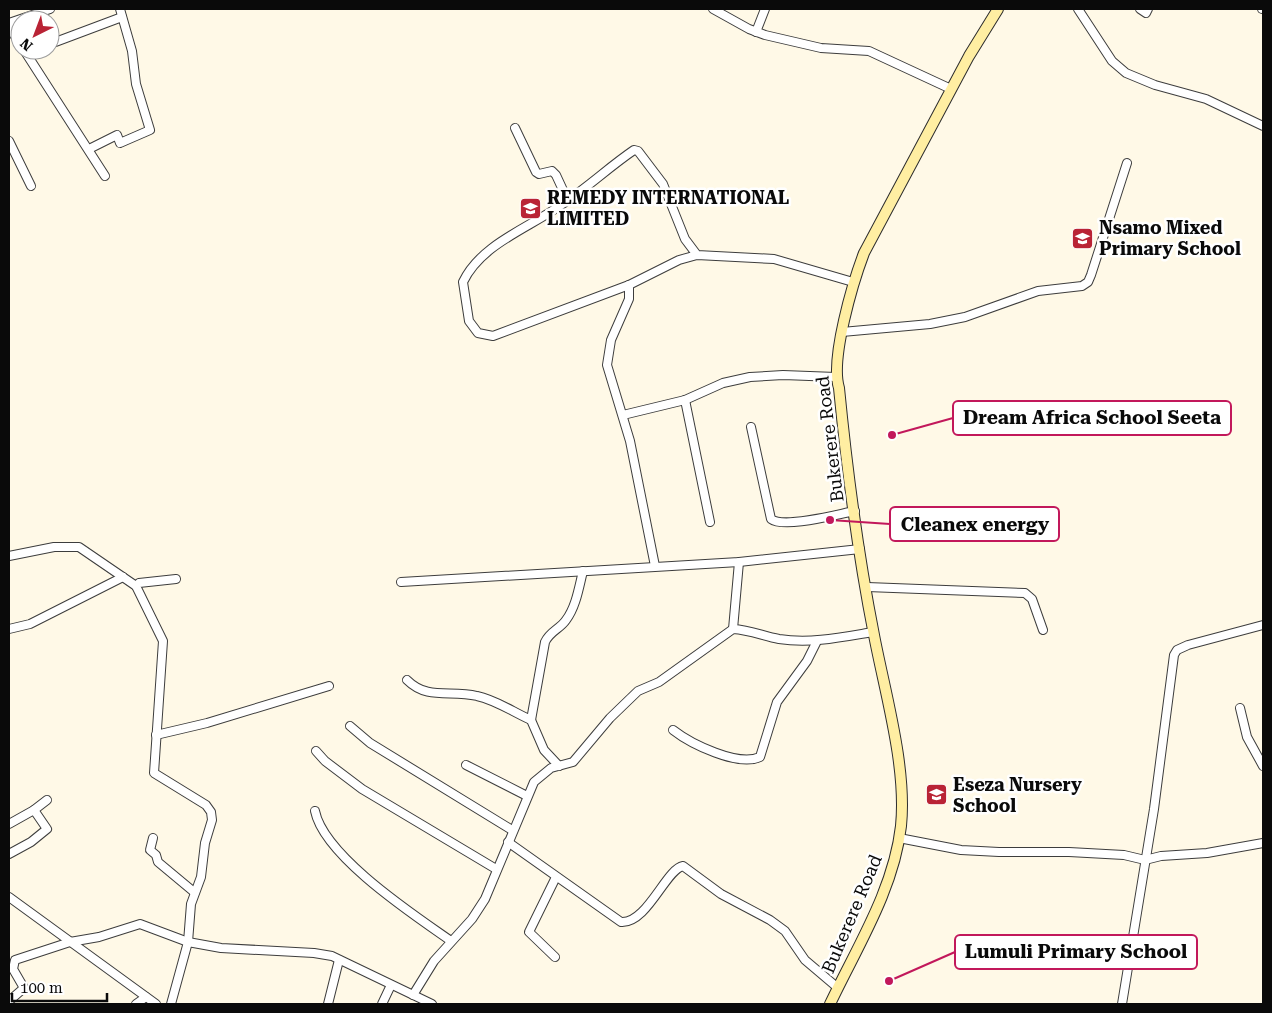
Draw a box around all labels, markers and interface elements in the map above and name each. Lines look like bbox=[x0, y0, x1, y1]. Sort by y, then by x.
north arrow bbox=[10, 10, 60, 60]
text: N bbox=[17, 35, 36, 54]
place label: REMEDY INTERNATIONAL LIMITED bbox=[547, 187, 789, 229]
school or university icon: REMEDY INTERNATIONAL LIMITED bbox=[519, 196, 543, 220]
place label: Nsamo Mixed Primary School bbox=[1099, 217, 1241, 259]
school or university icon: Nsamo Mixed Primary School bbox=[1071, 226, 1095, 250]
street label: Bukerere Road bbox=[811, 374, 848, 503]
callout: Dream Africa School Seeta bbox=[953, 401, 1231, 435]
text: Dream Africa School Seeta bbox=[963, 406, 1221, 429]
callout: Cleanex energy bbox=[890, 507, 1059, 541]
text: Cleanex energy bbox=[901, 513, 1050, 536]
place label: Eseza Nursery School bbox=[953, 774, 1082, 816]
school or university icon: Eseza Nursery School bbox=[925, 783, 949, 807]
street label: Bukerere Road bbox=[817, 851, 886, 976]
callout: Lumuli Primary School bbox=[955, 935, 1197, 969]
text: Lumuli Primary School bbox=[965, 940, 1187, 963]
scale bar bbox=[12, 970, 108, 1002]
text: 100 m bbox=[20, 979, 63, 997]

